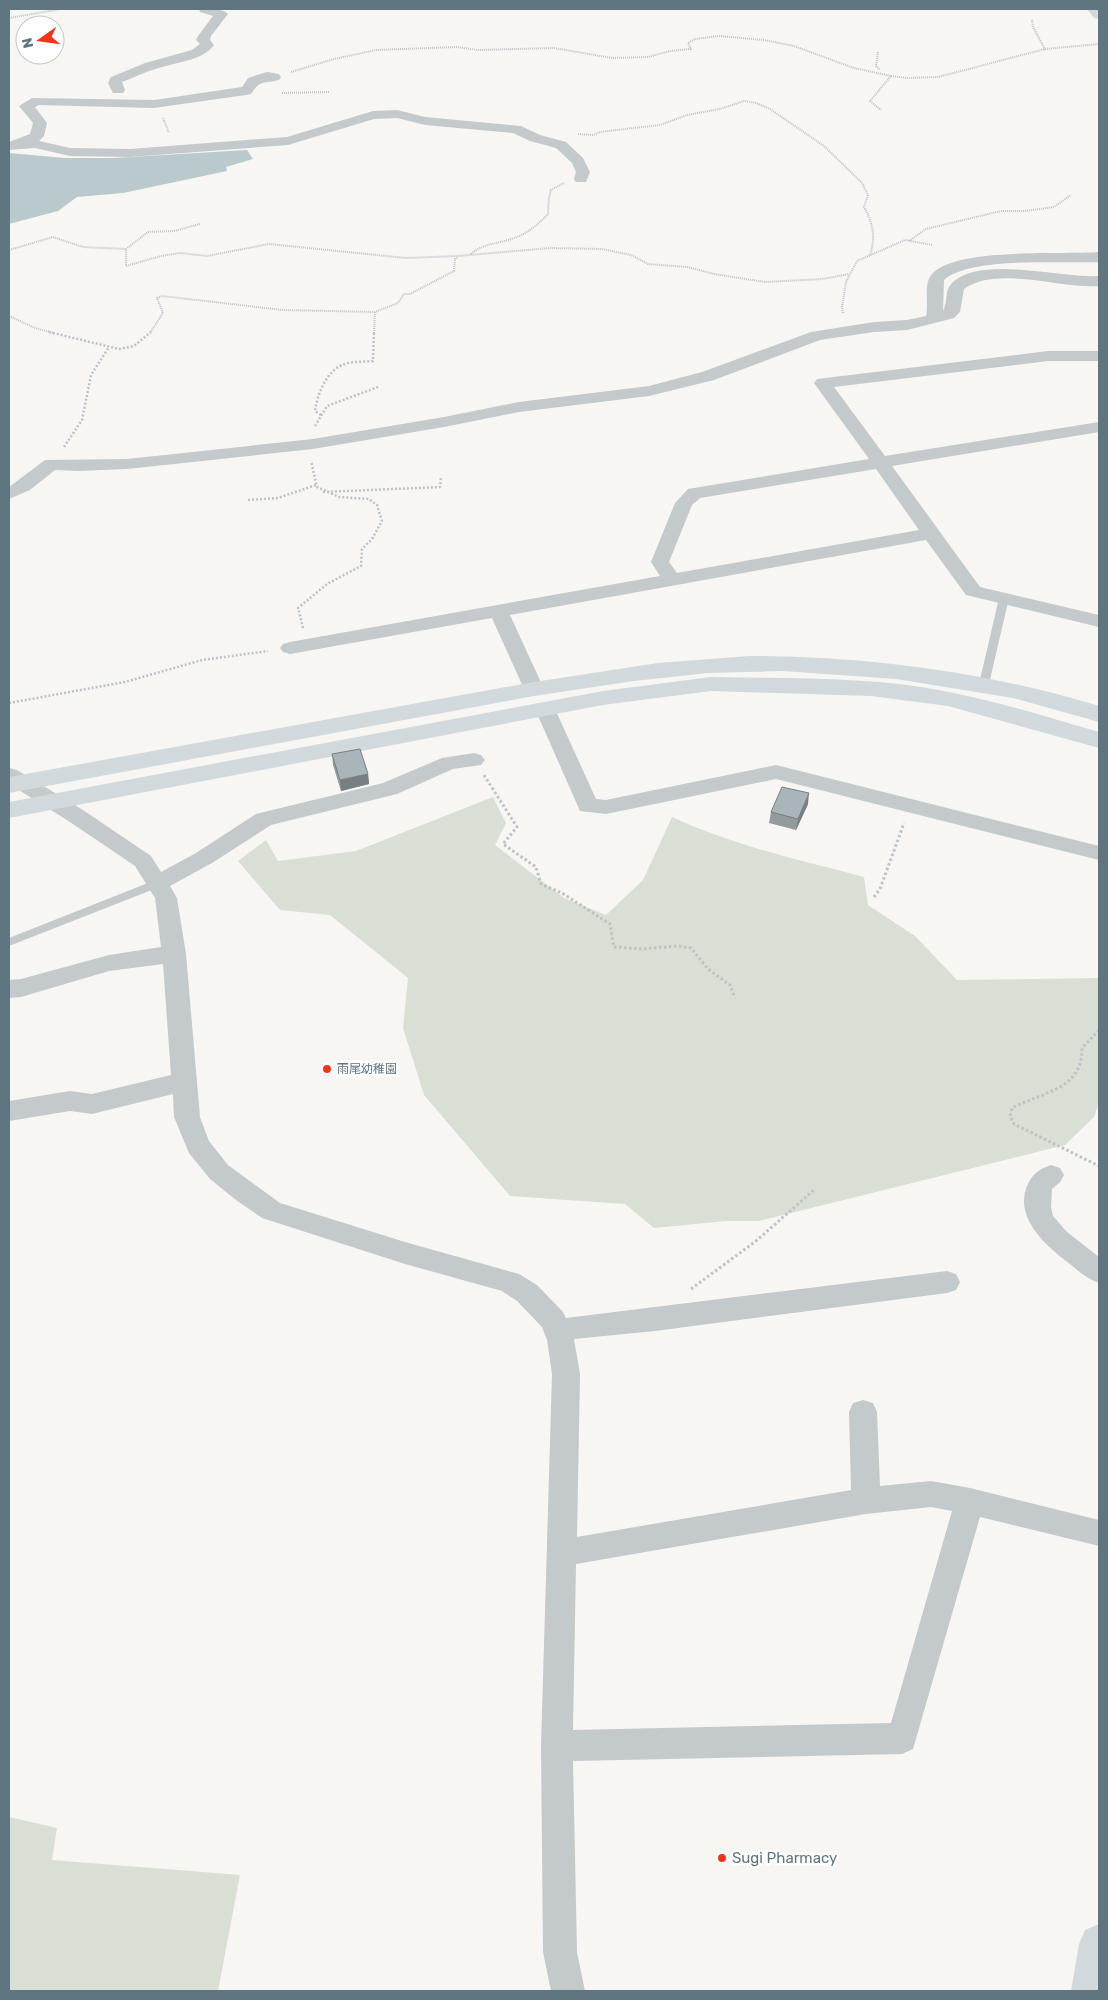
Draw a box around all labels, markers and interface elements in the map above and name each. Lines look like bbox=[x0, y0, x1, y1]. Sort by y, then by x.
north arrow bbox=[15, 15, 65, 65]
text: N bbox=[18, 36, 37, 50]
place label: 雨尾幼稚園 bbox=[337, 1062, 397, 1076]
marker: 雨尾幼稚園 bbox=[321, 1063, 333, 1075]
place label: Sugi Pharmacy bbox=[732, 1849, 837, 1867]
marker: Sugi Pharmacy bbox=[716, 1852, 728, 1864]

